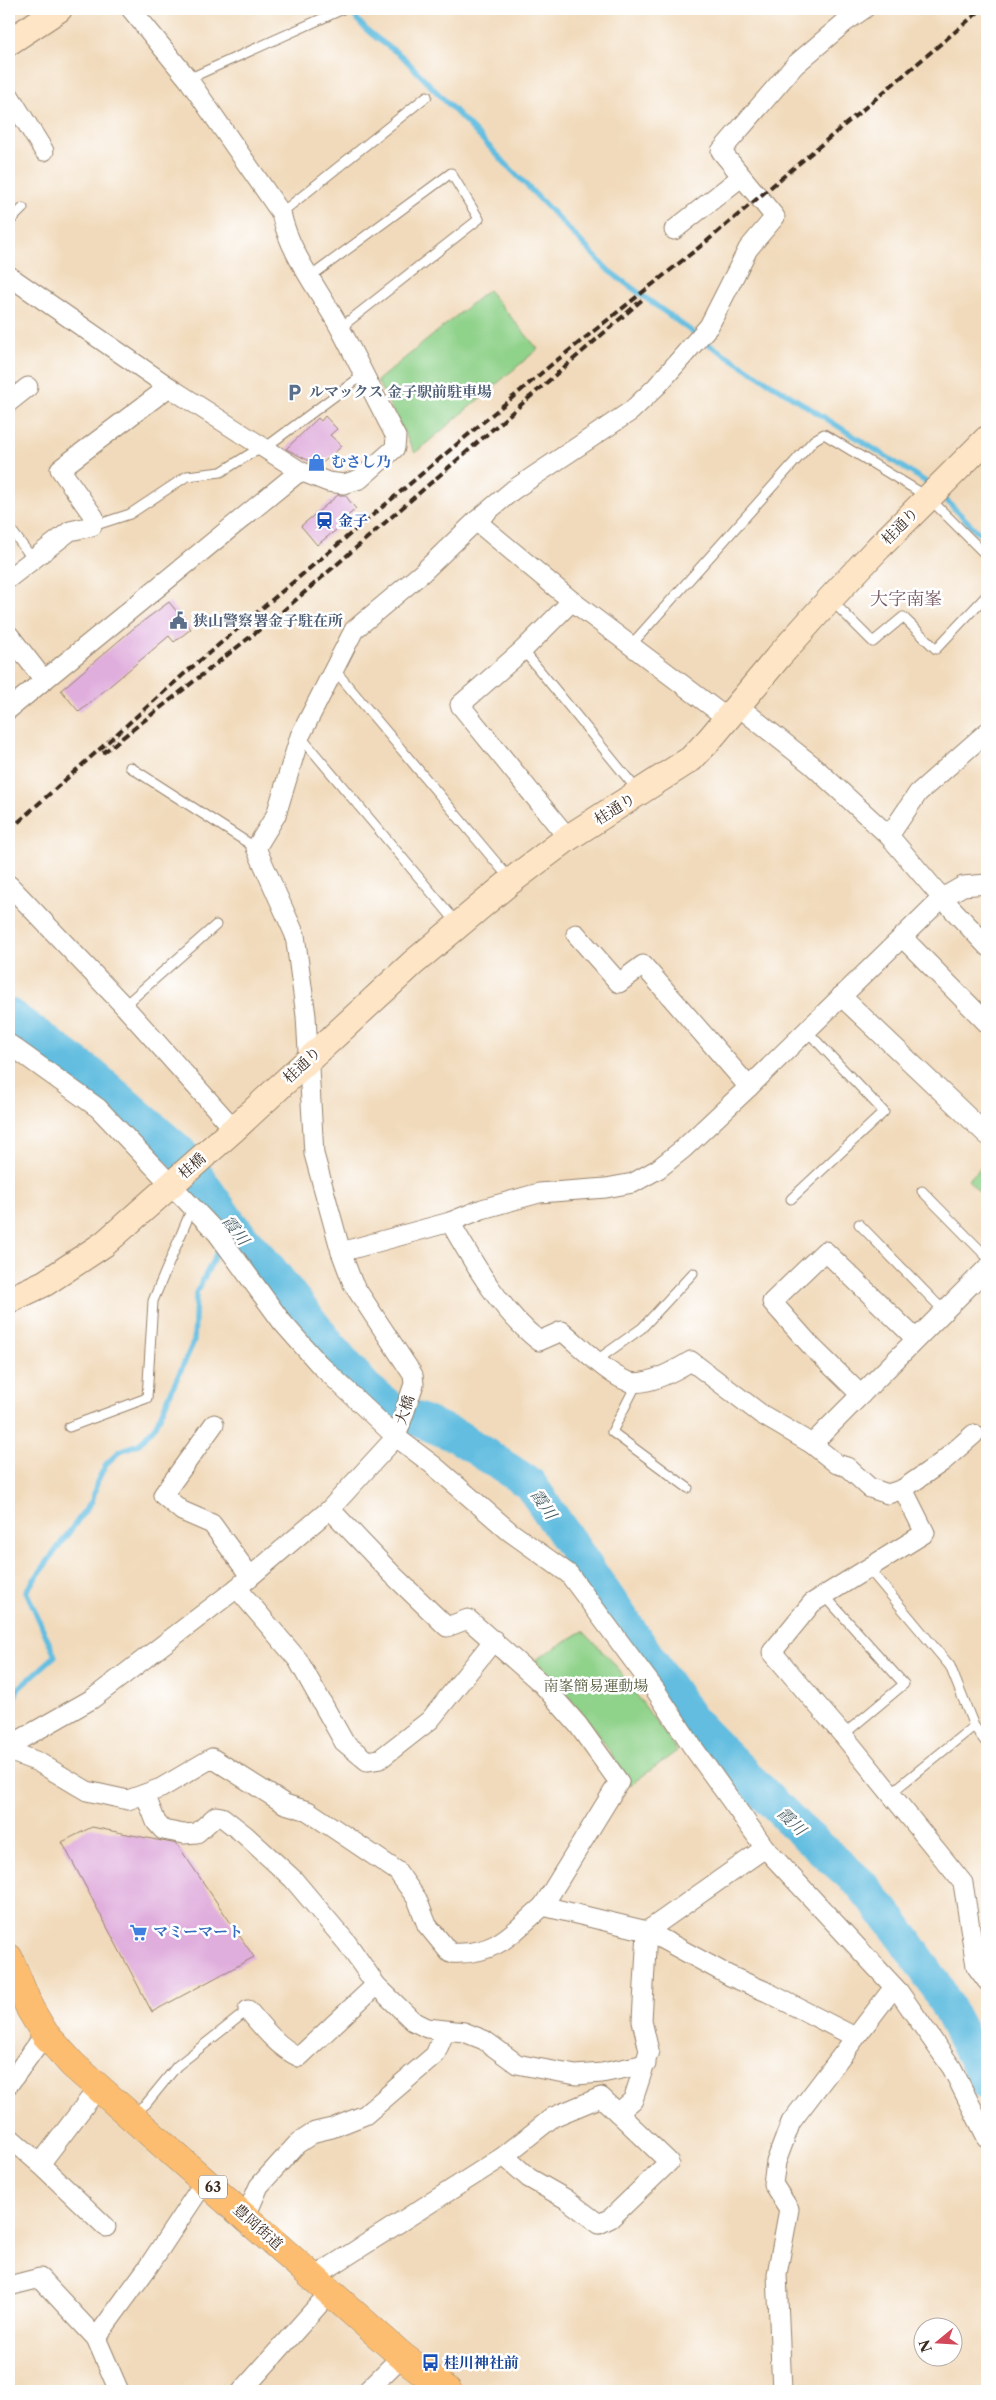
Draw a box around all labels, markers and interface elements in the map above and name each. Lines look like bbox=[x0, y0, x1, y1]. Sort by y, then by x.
parking icon: ルマックス 金子駅前駐車場 bbox=[285, 382, 305, 402]
place label: ルマックス 金子駅前駐車場 bbox=[309, 382, 492, 401]
shop icon: むさし乃 bbox=[307, 452, 327, 472]
place label: むさし乃 bbox=[331, 452, 391, 471]
street label: 桂通り bbox=[877, 503, 922, 548]
station icon: 金子 bbox=[314, 511, 334, 531]
place label: 金子 bbox=[338, 511, 368, 530]
district label: 大字南峯 bbox=[870, 588, 942, 610]
public building icon: 狭山警察署金子駐在所 bbox=[169, 611, 189, 631]
place label: 狭山警察署金子駐在所 bbox=[193, 611, 343, 630]
street label: 桂通り bbox=[591, 789, 639, 829]
street label: 桂通り bbox=[279, 1042, 325, 1087]
street label: 桂橋 bbox=[174, 1149, 209, 1183]
water label: 霞川 bbox=[218, 1211, 255, 1250]
street label: 大橋 bbox=[391, 1393, 418, 1427]
water label: 霞川 bbox=[527, 1485, 562, 1525]
park label: 南峯簡易運動場 bbox=[543, 1676, 649, 1695]
water label: 霞川 bbox=[774, 1803, 812, 1841]
supermarket icon: マミーマート bbox=[129, 1922, 149, 1942]
place label: マミーマート bbox=[153, 1922, 243, 1941]
road number: 63 bbox=[199, 2176, 227, 2198]
street label: 豊岡街道 bbox=[230, 2199, 287, 2254]
north arrow bbox=[914, 2318, 964, 2368]
text: N bbox=[915, 2337, 936, 2355]
bus stop icon: 桂川神社前 bbox=[420, 2353, 440, 2373]
place label: 桂川神社前 bbox=[444, 2353, 519, 2372]

